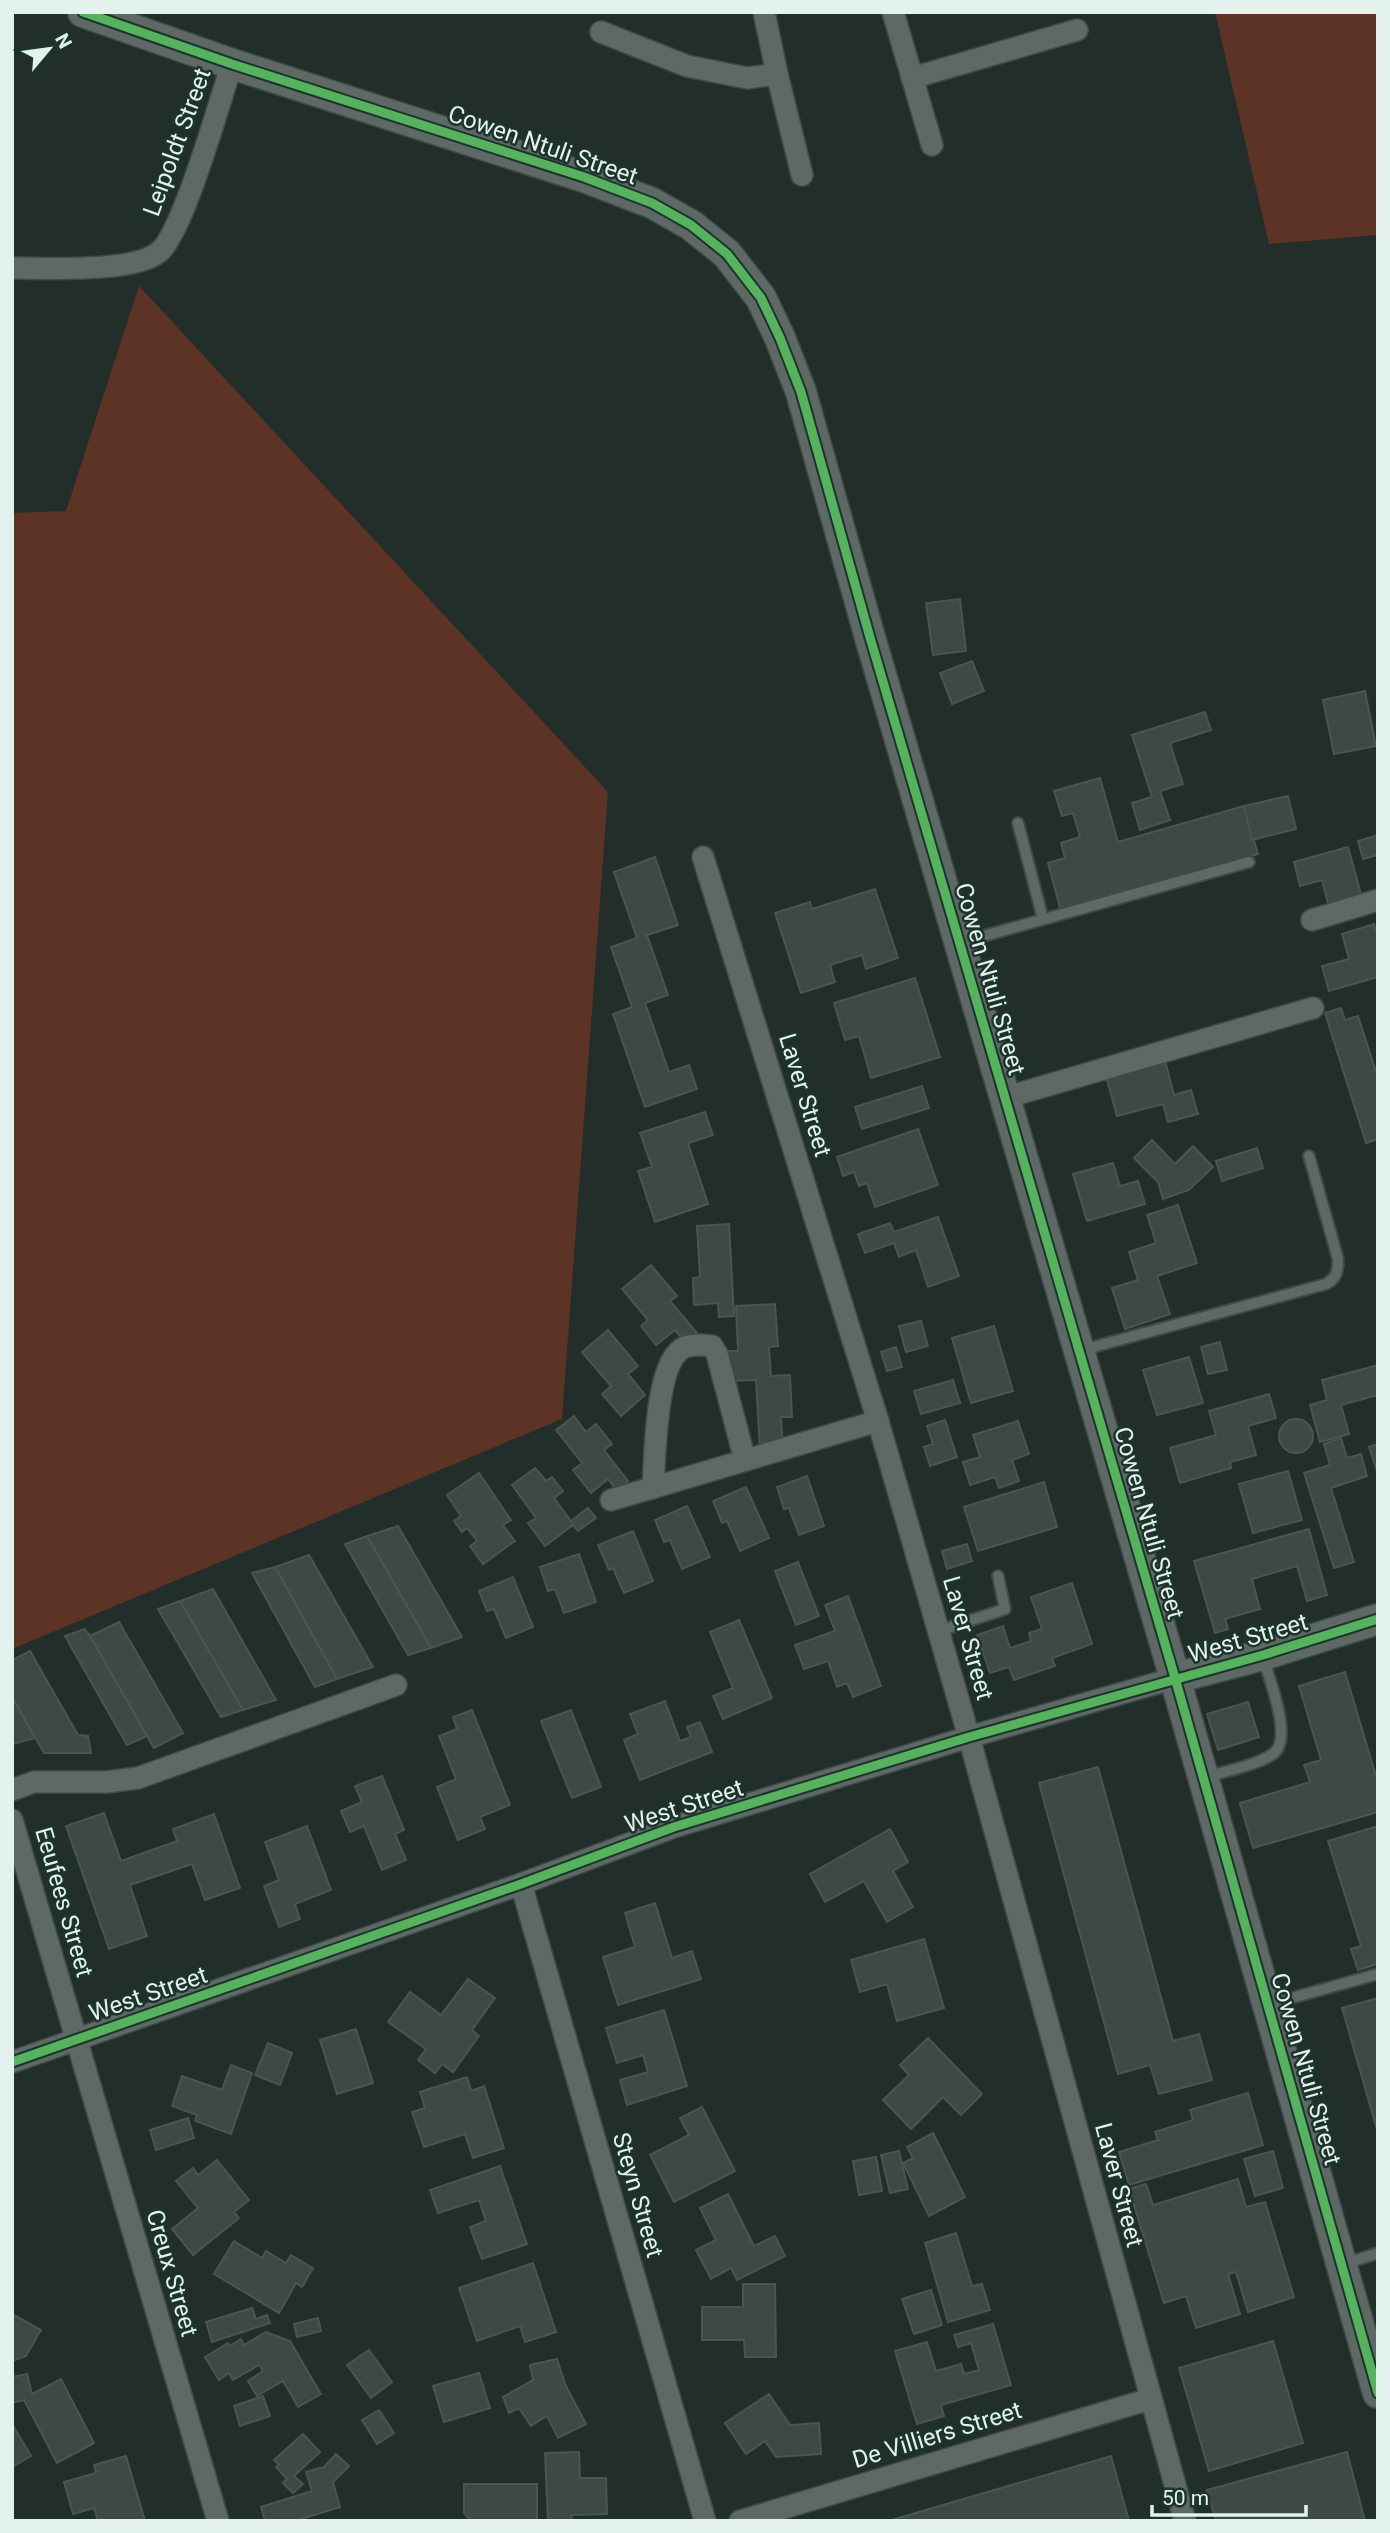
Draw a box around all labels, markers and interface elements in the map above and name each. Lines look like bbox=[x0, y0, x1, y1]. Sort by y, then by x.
north arrow bbox=[14, 14, 84, 84]
text: N bbox=[50, 30, 77, 52]
street label: Leipoldt Street bbox=[137, 64, 217, 220]
street label: Cowen Ntuli Street bbox=[445, 99, 642, 191]
street label: Cowen Ntuli Street bbox=[949, 880, 1031, 1078]
street label: Laver Street bbox=[773, 1030, 837, 1160]
street label: Cowen Ntuli Street bbox=[1108, 1424, 1190, 1622]
street label: Laver Street bbox=[937, 1573, 999, 1703]
street label: West Street bbox=[1185, 1608, 1311, 1668]
street label: West Street bbox=[621, 1774, 747, 1838]
street label: Eeufees Street bbox=[29, 1824, 99, 1980]
street label: West Street bbox=[85, 1961, 211, 2027]
street label: Cowen Ntuli Street bbox=[1265, 1970, 1347, 2168]
street label: Laver Street bbox=[1089, 2120, 1149, 2250]
street label: Steyn Street bbox=[607, 2129, 669, 2261]
street label: Creux Street bbox=[141, 2206, 204, 2340]
street label: De Villiers Street bbox=[849, 2396, 1025, 2474]
scale bar bbox=[1152, 2474, 1306, 2518]
text: 50 m bbox=[1162, 2486, 1209, 2510]

